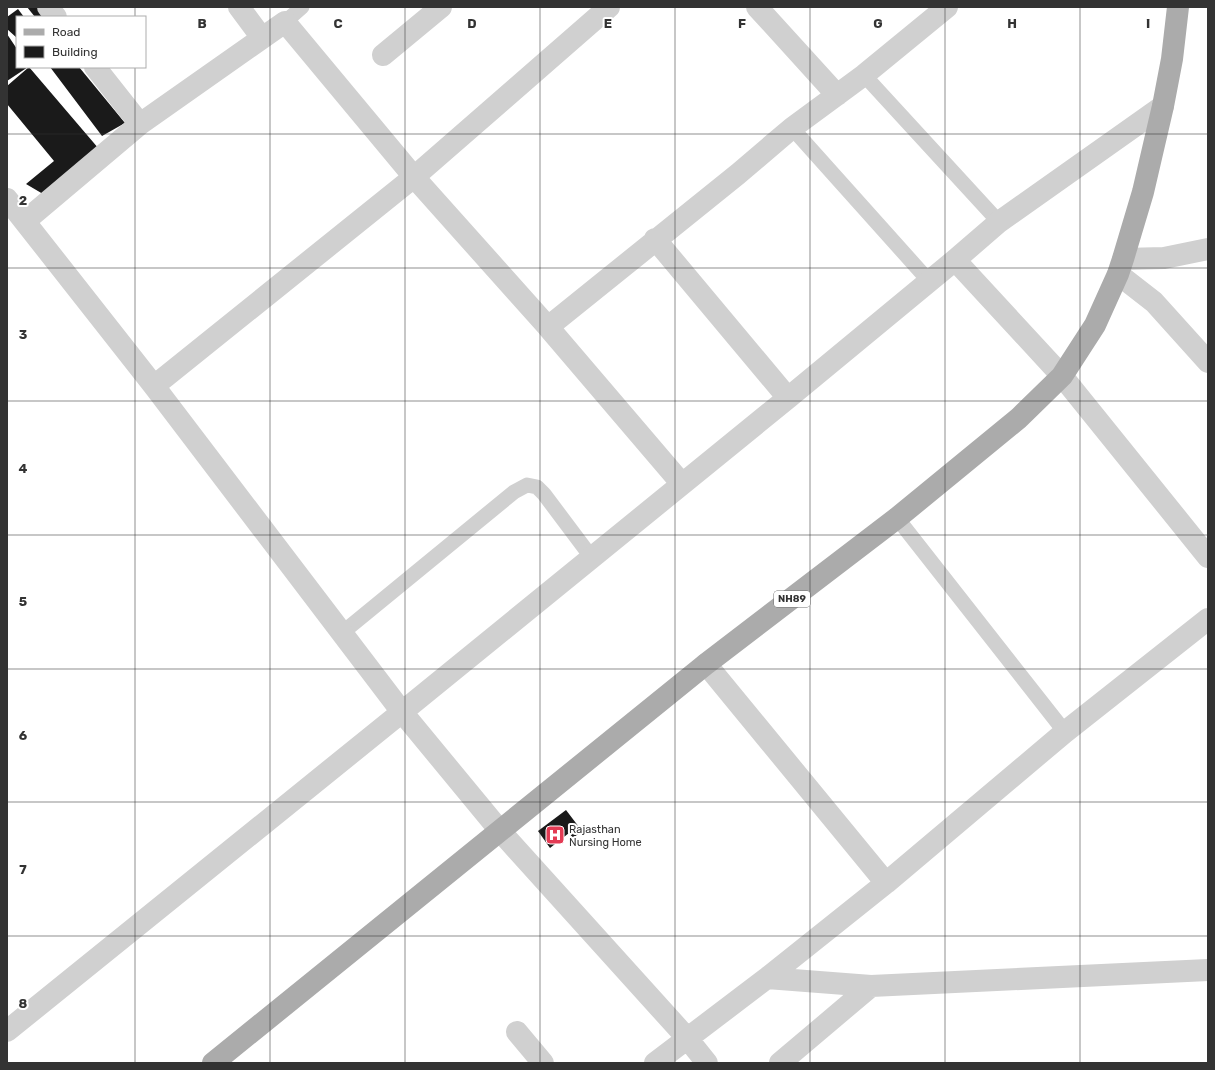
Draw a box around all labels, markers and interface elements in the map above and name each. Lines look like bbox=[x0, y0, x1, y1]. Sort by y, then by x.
legend bbox=[16, 16, 146, 68]
text: B bbox=[197, 16, 207, 31]
text: C bbox=[333, 16, 343, 31]
text: D bbox=[467, 16, 477, 31]
text: E bbox=[604, 16, 612, 31]
text: F bbox=[738, 16, 746, 31]
text: G bbox=[873, 16, 883, 31]
text: H bbox=[1007, 16, 1017, 31]
text: I bbox=[1146, 16, 1150, 31]
text: Road bbox=[52, 25, 80, 39]
text: Building bbox=[52, 45, 98, 59]
text: 2 bbox=[19, 193, 27, 208]
text: 3 bbox=[19, 327, 28, 342]
text: 4 bbox=[19, 461, 28, 476]
road number: NH89 bbox=[774, 591, 810, 607]
text: 5 bbox=[19, 594, 27, 609]
text: 6 bbox=[19, 728, 28, 743]
place label: Rajasthan Nursing Home bbox=[569, 823, 642, 849]
hospital icon: Rajasthan Nursing Home bbox=[544, 824, 566, 846]
text: 7 bbox=[19, 862, 27, 877]
text: 8 bbox=[19, 996, 28, 1011]

